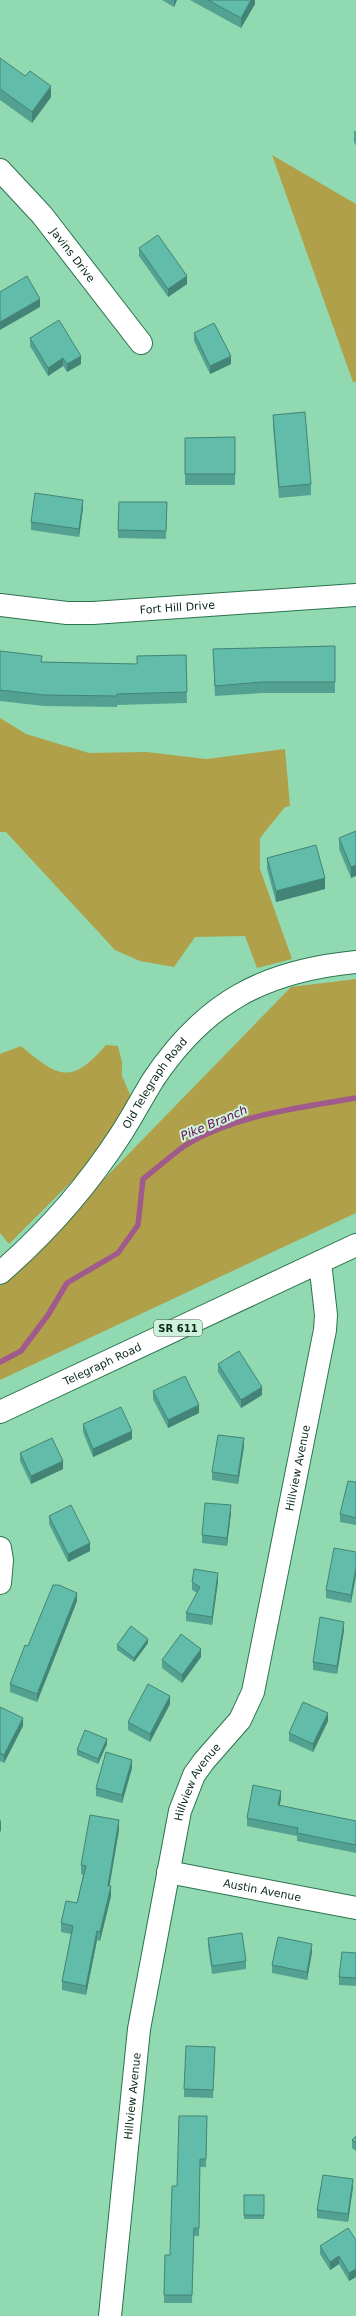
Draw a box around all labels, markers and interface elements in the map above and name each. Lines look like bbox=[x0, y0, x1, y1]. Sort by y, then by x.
street label: Javins Drive bbox=[47, 225, 98, 285]
street label: Fort Hill Drive bbox=[139, 599, 216, 617]
street label: Old Telegraph Road bbox=[120, 1035, 190, 1131]
water label: Pike Branch bbox=[179, 1103, 249, 1143]
road number: SR 611 bbox=[154, 1320, 202, 1336]
street label: Telegraph Road bbox=[60, 1341, 144, 1389]
street label: Hillview Avenue bbox=[283, 1424, 313, 1512]
street label: Hillview Avenue bbox=[172, 1741, 224, 1822]
street label: Austin Avenue bbox=[222, 1877, 302, 1904]
street label: Hillview Avenue bbox=[122, 2052, 144, 2140]

